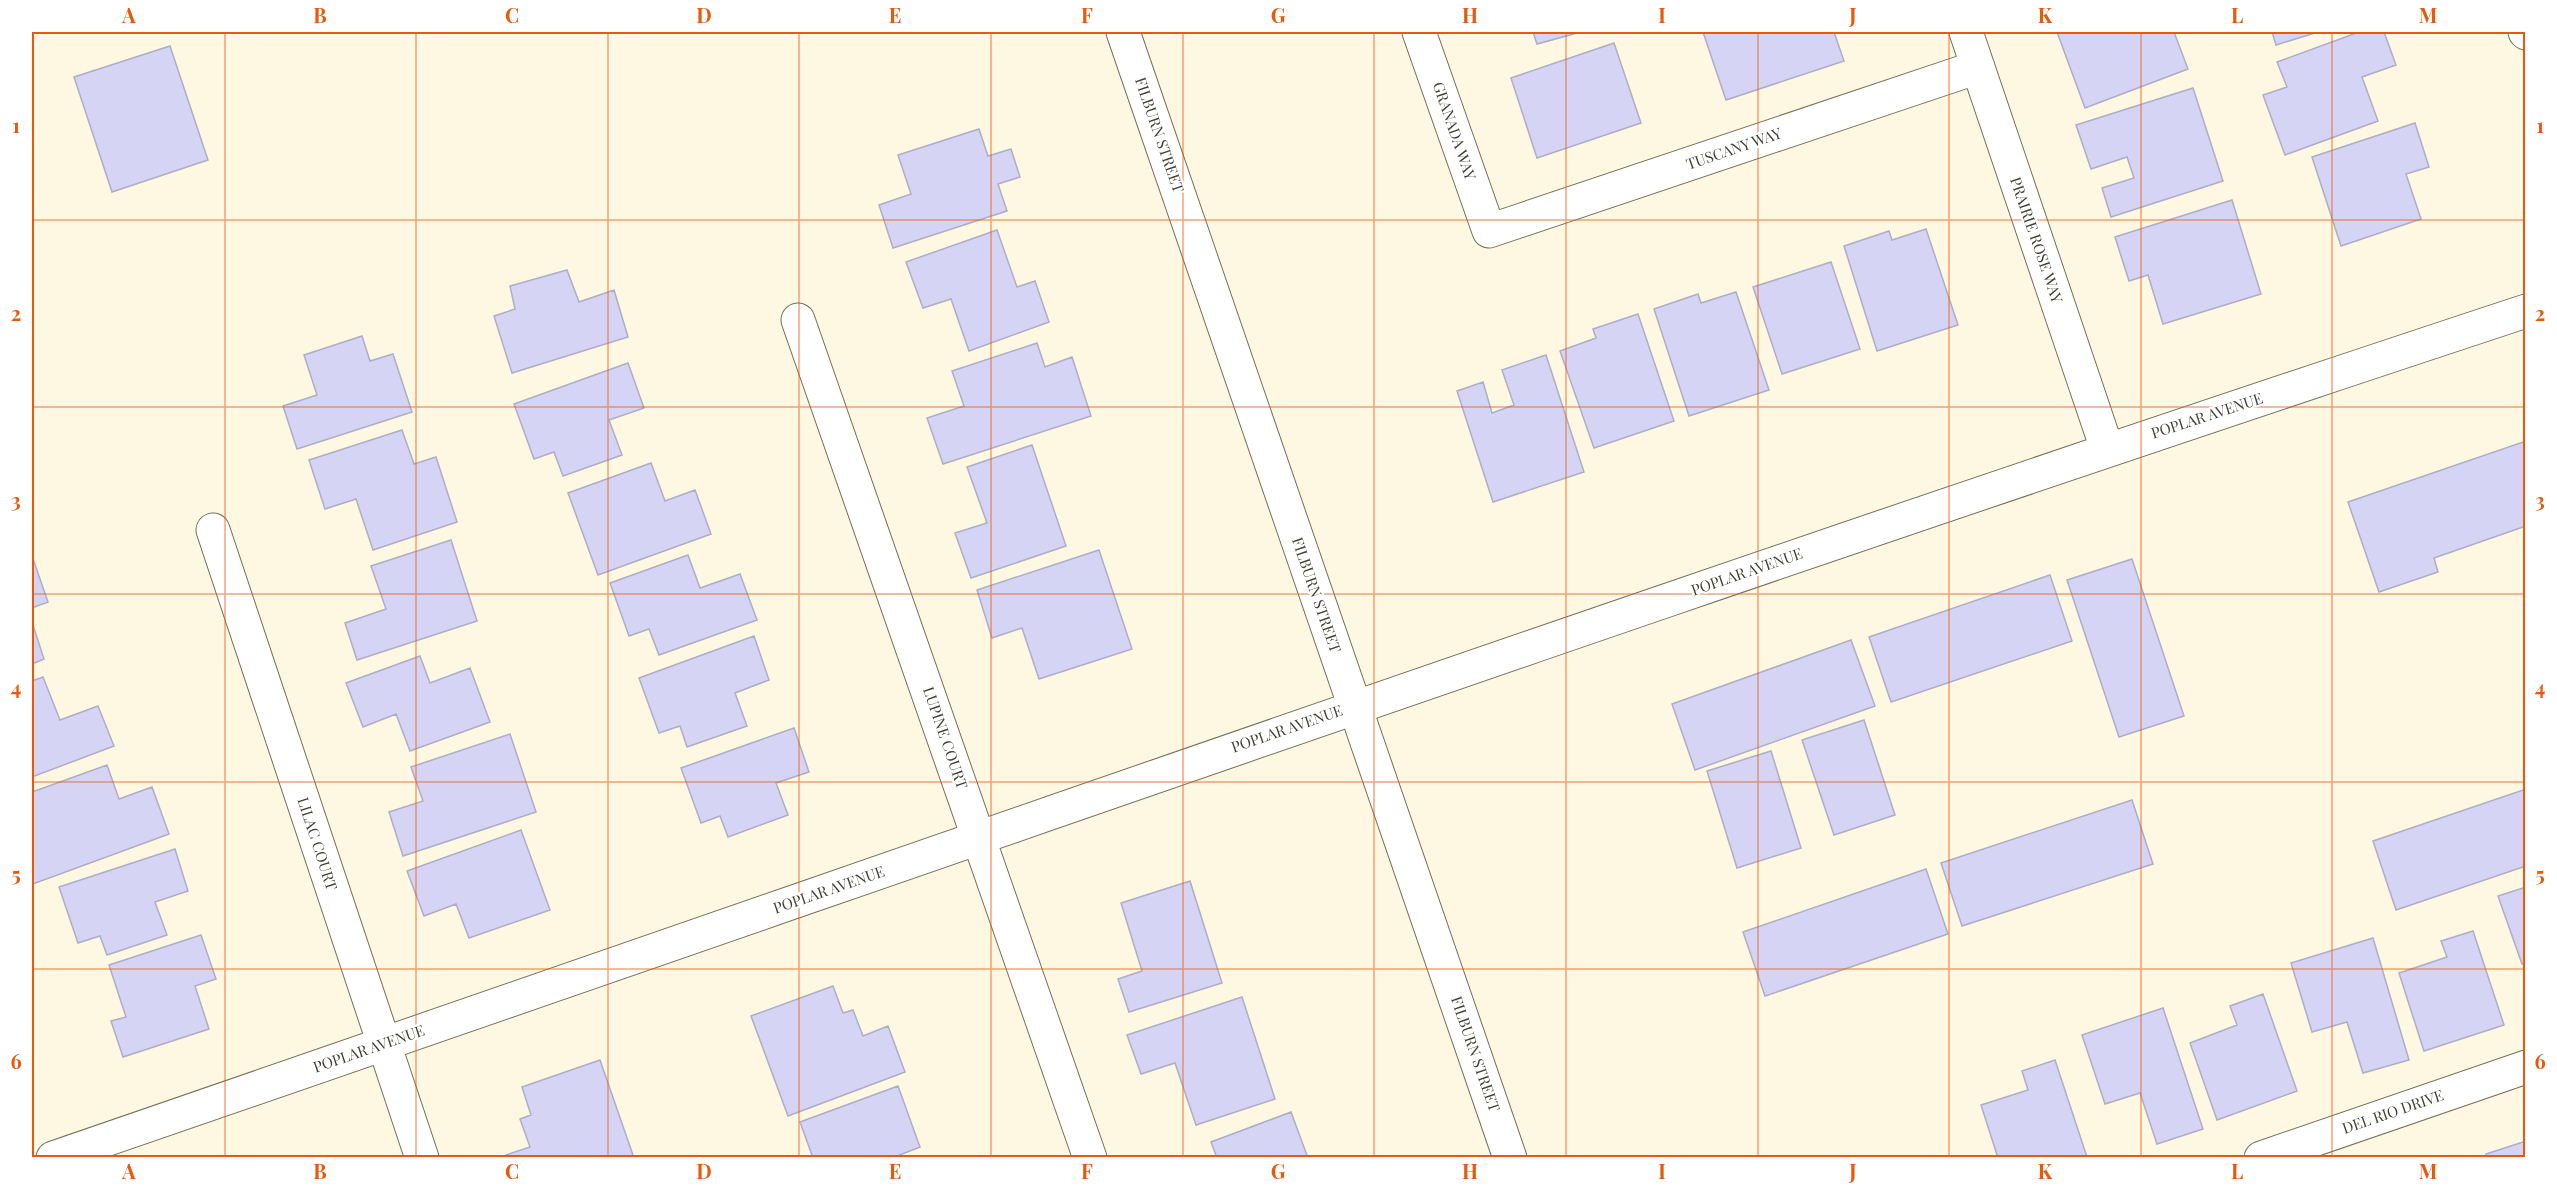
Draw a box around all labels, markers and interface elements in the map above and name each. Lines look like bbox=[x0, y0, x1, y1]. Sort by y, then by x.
text: A bbox=[121, 1, 136, 28]
text: B bbox=[313, 1, 327, 28]
text: C bbox=[505, 1, 519, 28]
text: D bbox=[696, 1, 712, 28]
text: E bbox=[889, 1, 901, 28]
text: F bbox=[1081, 1, 1093, 28]
text: G bbox=[1271, 1, 1286, 28]
text: H bbox=[1462, 1, 1478, 28]
text: I bbox=[1658, 1, 1666, 28]
text: J bbox=[1848, 1, 1857, 28]
text: K bbox=[2038, 1, 2053, 28]
text: L bbox=[2231, 1, 2243, 28]
text: M bbox=[2419, 1, 2437, 28]
street label: FILBURN STREET bbox=[1131, 74, 1189, 195]
street label: GRANADA WAY bbox=[1429, 79, 1481, 183]
text: 1 bbox=[12, 111, 20, 138]
text: 1 bbox=[2536, 111, 2544, 138]
street label: TUSCANY WAY bbox=[1683, 122, 1784, 174]
street label: PRAIRIE ROSE WAY bbox=[2006, 174, 2068, 305]
text: 2 bbox=[11, 299, 21, 326]
text: 2 bbox=[2535, 299, 2545, 326]
street label: POPLAR AVENUE bbox=[2148, 388, 2265, 443]
text: 3 bbox=[11, 486, 21, 513]
text: 3 bbox=[2535, 486, 2545, 513]
street label: FILBURN STREET bbox=[1288, 534, 1346, 655]
street label: POPLAR AVENUE bbox=[1688, 543, 1805, 599]
text: 4 bbox=[11, 673, 21, 700]
text: 4 bbox=[2535, 673, 2545, 700]
street label: LUPINE COURT bbox=[919, 684, 973, 791]
street label: POPLAR AVENUE bbox=[1228, 700, 1345, 756]
street label: LILAC COURT bbox=[294, 795, 342, 893]
text: 5 bbox=[11, 860, 21, 887]
text: 5 bbox=[2535, 860, 2545, 887]
street label: POPLAR AVENUE bbox=[770, 861, 887, 917]
street label: FILBURN STREET bbox=[1447, 993, 1505, 1114]
street label: POPLAR AVENUE bbox=[310, 1020, 427, 1076]
text: 6 bbox=[10, 1047, 22, 1074]
text: 6 bbox=[2534, 1047, 2546, 1074]
street label: DEL RIO DRIVE bbox=[2339, 1084, 2446, 1138]
text: A bbox=[121, 1157, 136, 1184]
text: B bbox=[313, 1157, 327, 1184]
text: C bbox=[505, 1157, 519, 1184]
text: D bbox=[696, 1157, 712, 1184]
text: E bbox=[889, 1157, 901, 1184]
text: F bbox=[1081, 1157, 1093, 1184]
text: G bbox=[1271, 1157, 1286, 1184]
text: H bbox=[1462, 1157, 1478, 1184]
text: I bbox=[1658, 1157, 1666, 1184]
text: J bbox=[1848, 1157, 1857, 1184]
text: K bbox=[2038, 1157, 2053, 1184]
text: L bbox=[2231, 1157, 2243, 1184]
text: M bbox=[2419, 1157, 2437, 1184]

